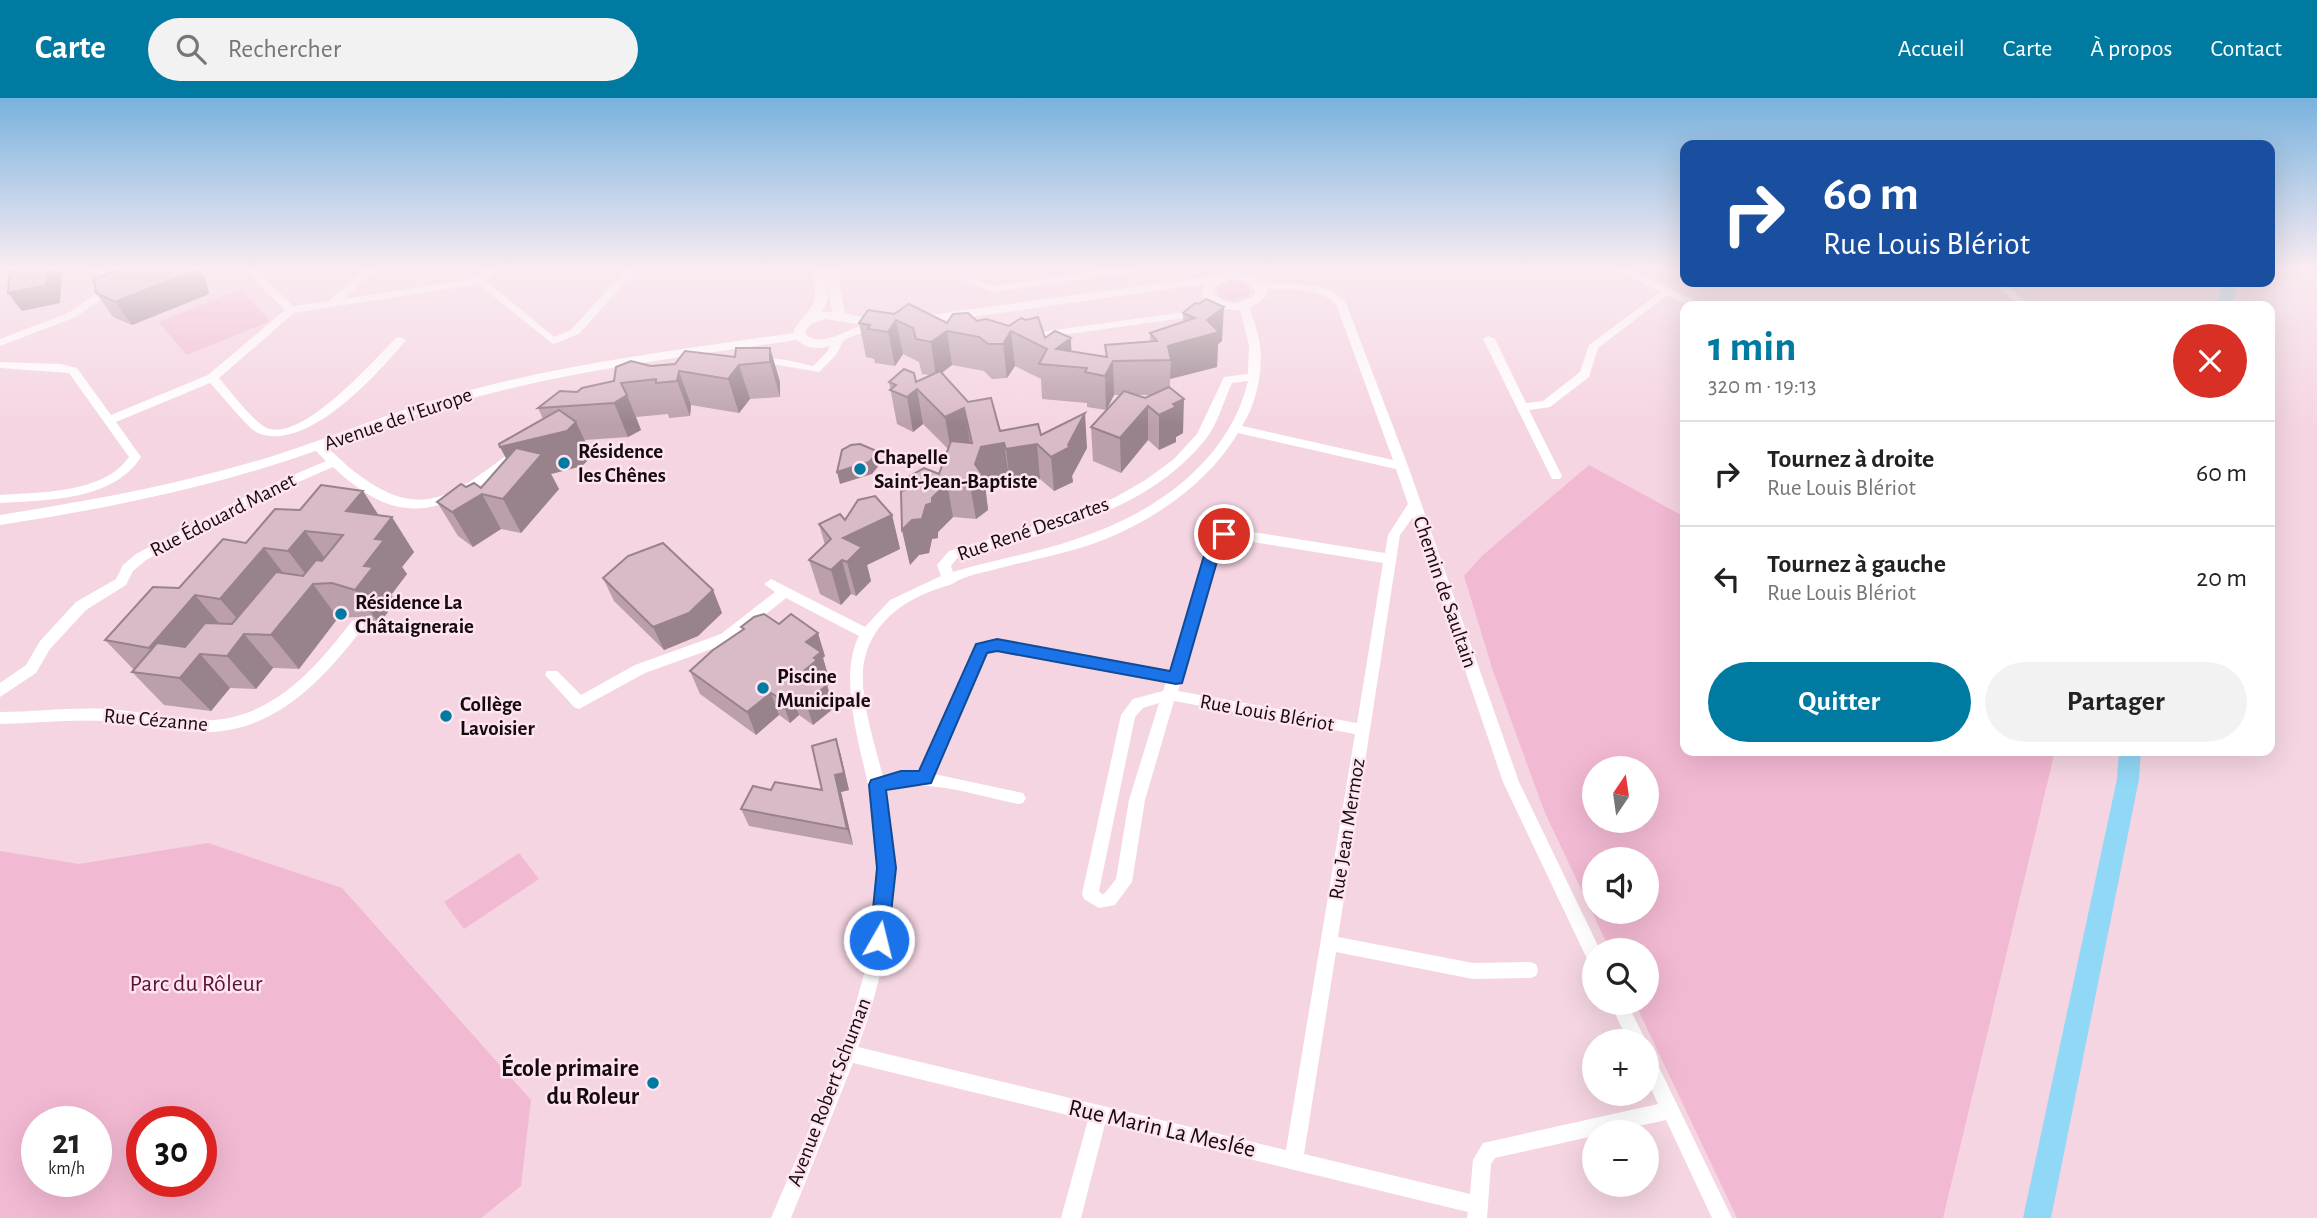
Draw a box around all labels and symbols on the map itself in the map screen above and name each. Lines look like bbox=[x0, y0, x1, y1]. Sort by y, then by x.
street label: Avenue de l'Europe bbox=[321, 384, 475, 454]
place label: Résidence les Chênes bbox=[578, 441, 666, 486]
place label: Chapelle Saint-Jean-Baptiste bbox=[874, 447, 1038, 492]
marker: Résidence les Chênes bbox=[556, 455, 572, 471]
marker: Chapelle Saint-Jean-Baptiste bbox=[852, 461, 868, 477]
street label: Rue Édouard Manet bbox=[146, 467, 299, 561]
street label: Rue René Descartes bbox=[955, 493, 1111, 565]
pin bbox=[1194, 504, 1254, 564]
street label: Chemin de Saultain bbox=[1409, 513, 1481, 671]
place label: Résidence La Châtaigneraie bbox=[355, 592, 474, 637]
marker: Résidence La Châtaigneraie bbox=[333, 606, 349, 622]
place label: Piscine Municipale bbox=[777, 666, 871, 711]
marker: Piscine Municipale bbox=[755, 680, 771, 696]
street label: Rue Louis Blériot bbox=[1198, 691, 1336, 735]
place label: Collège Lavoisier bbox=[460, 694, 535, 739]
street label: Rue Cézanne bbox=[103, 705, 209, 735]
marker: Collège Lavoisier bbox=[438, 708, 454, 724]
north arrow bbox=[1582, 756, 1659, 833]
street label: Rue Jean Mermoz bbox=[1325, 757, 1369, 901]
position arrow bbox=[842, 903, 916, 977]
park label: Parc du Rôleur bbox=[129, 972, 263, 996]
street label: Avenue Robert Schuman bbox=[783, 995, 875, 1189]
place label: École primaire du Roleur bbox=[501, 1053, 640, 1109]
marker: École primaire du Roleur bbox=[645, 1075, 661, 1091]
street label: Rue Marin La Meslée bbox=[1066, 1096, 1258, 1162]
speed limit sign: 30 bbox=[126, 1106, 217, 1197]

